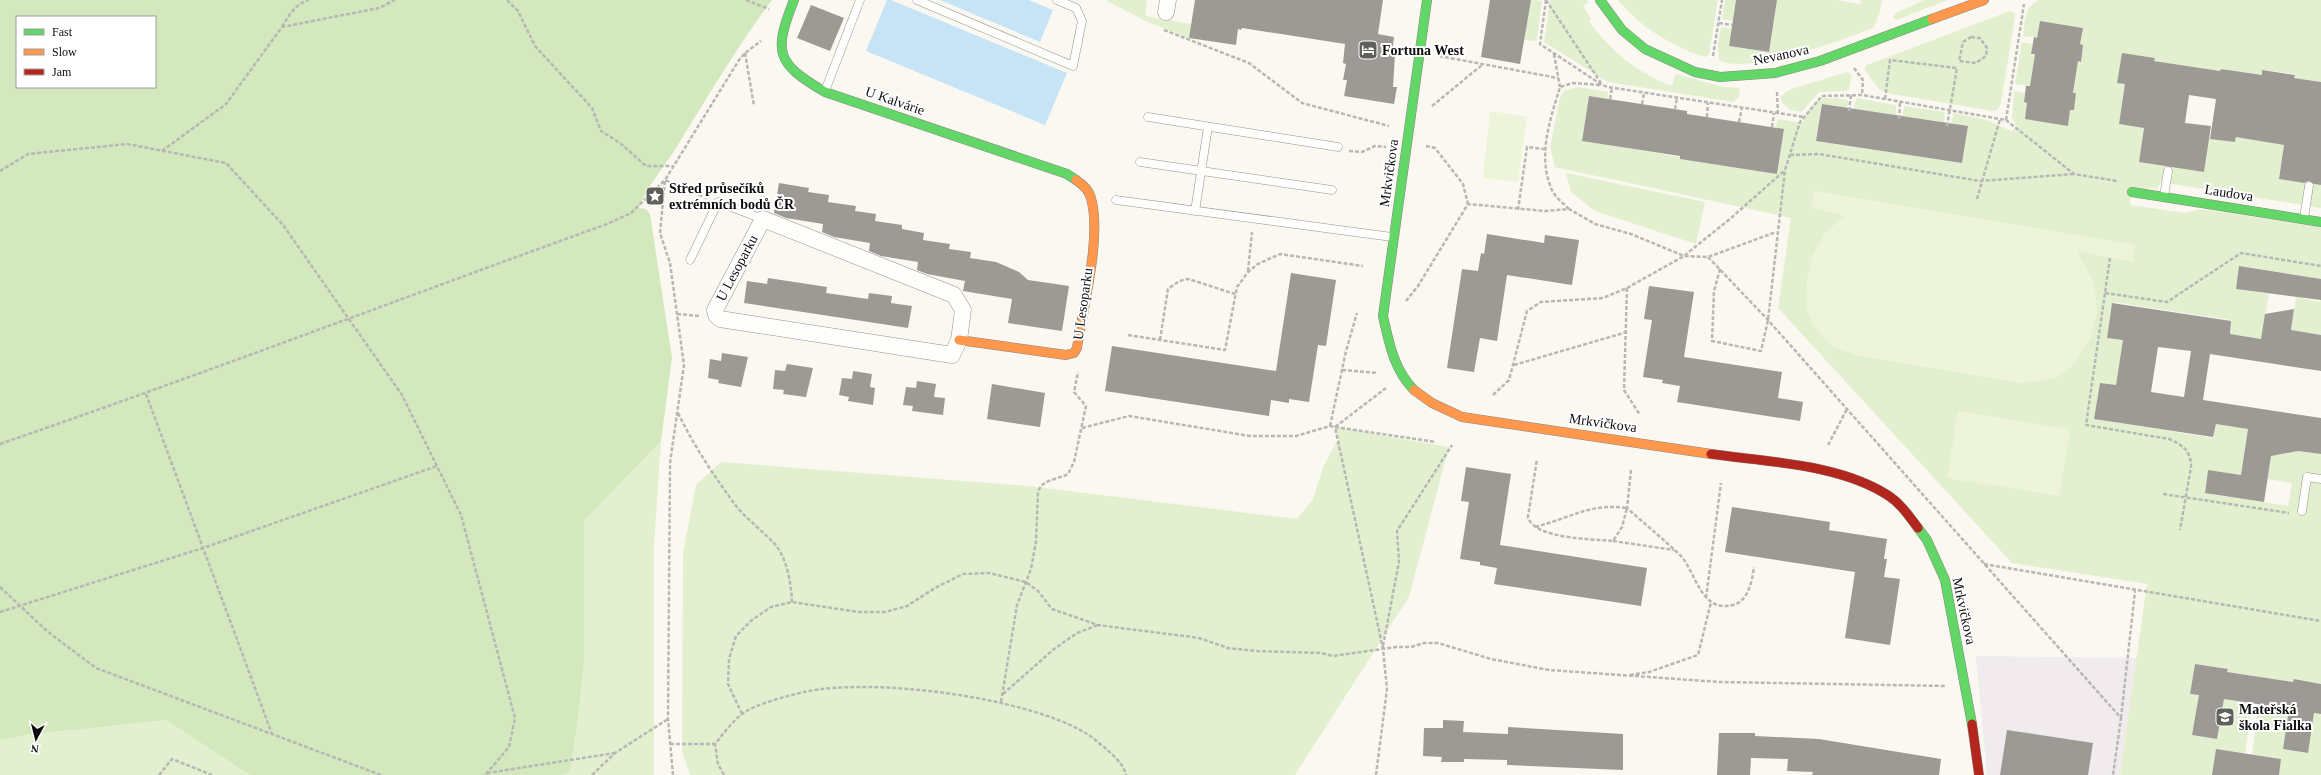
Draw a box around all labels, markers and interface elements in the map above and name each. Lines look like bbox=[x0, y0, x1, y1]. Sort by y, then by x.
legend bbox=[16, 16, 156, 88]
text: Fast bbox=[52, 25, 73, 39]
hotel icon: Fortuna West bbox=[1357, 39, 1379, 61]
street label: Nevanova bbox=[1752, 42, 1811, 68]
place label: Fortuna West bbox=[1382, 43, 1464, 58]
text: Slow bbox=[52, 45, 77, 59]
text: Jam bbox=[52, 65, 72, 79]
street label: U Kalvárie bbox=[863, 84, 927, 118]
street label: Mrkvičkova bbox=[1377, 137, 1401, 208]
place label: Střed průsečíků extrémních bodů ČR bbox=[669, 181, 795, 212]
street label: Laudova bbox=[2204, 182, 2255, 204]
place icon: Střed průsečíků extrémních bodů ČR bbox=[644, 185, 666, 207]
street label: U Lesoparku bbox=[713, 232, 761, 304]
street label: U Lesoparku bbox=[1071, 267, 1095, 341]
street label: Mrkvičkova bbox=[1568, 411, 1639, 435]
street label: Mrkvičkova bbox=[1950, 576, 1979, 647]
place label: Mateřská škola Fialka bbox=[2239, 702, 2312, 733]
school or university icon: Mateřská škola Fialka bbox=[2214, 706, 2236, 728]
north arrow bbox=[16, 719, 56, 759]
text: N bbox=[30, 742, 39, 755]

